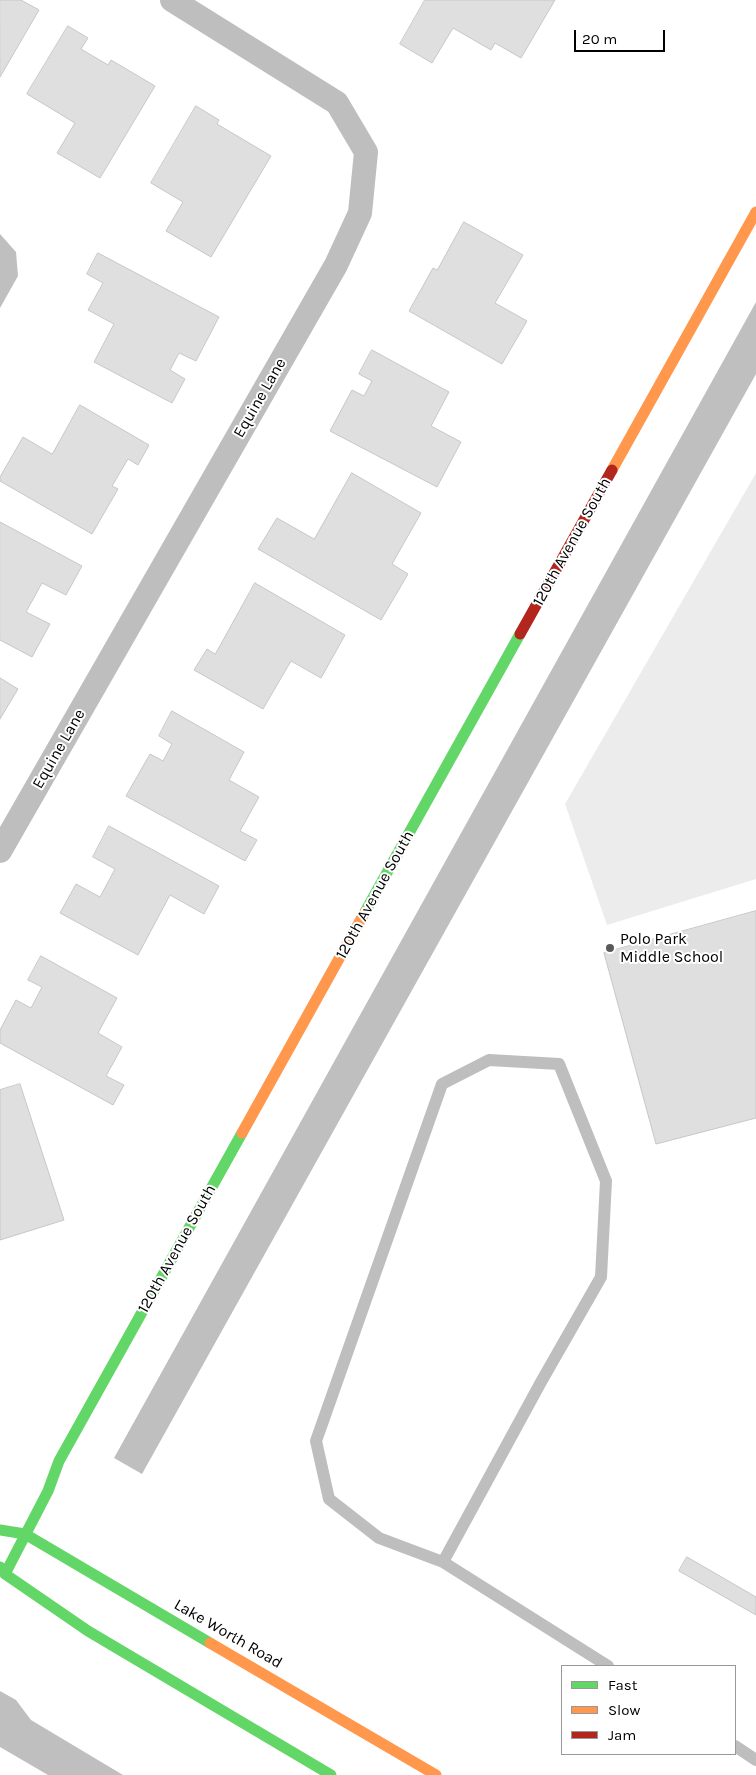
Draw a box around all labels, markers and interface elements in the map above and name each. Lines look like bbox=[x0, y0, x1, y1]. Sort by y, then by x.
scale bar bbox=[576, 20, 667, 52]
text: 20 m bbox=[582, 30, 617, 48]
street label: Equine Lane bbox=[230, 355, 290, 441]
street label: 120th Avenue South bbox=[529, 474, 615, 610]
street label: Equine Lane bbox=[29, 706, 89, 792]
street label: 120th Avenue South bbox=[332, 827, 418, 963]
place label: Polo Park Middle School bbox=[620, 929, 723, 967]
marker: Polo Park Middle School bbox=[604, 942, 616, 954]
street label: 120th Avenue South bbox=[134, 1181, 220, 1317]
street label: Lake Worth Road bbox=[170, 1595, 286, 1673]
legend bbox=[561, 1665, 736, 1755]
text: Fast bbox=[608, 1676, 637, 1694]
text: Slow bbox=[608, 1701, 640, 1719]
text: Jam bbox=[608, 1726, 636, 1744]

